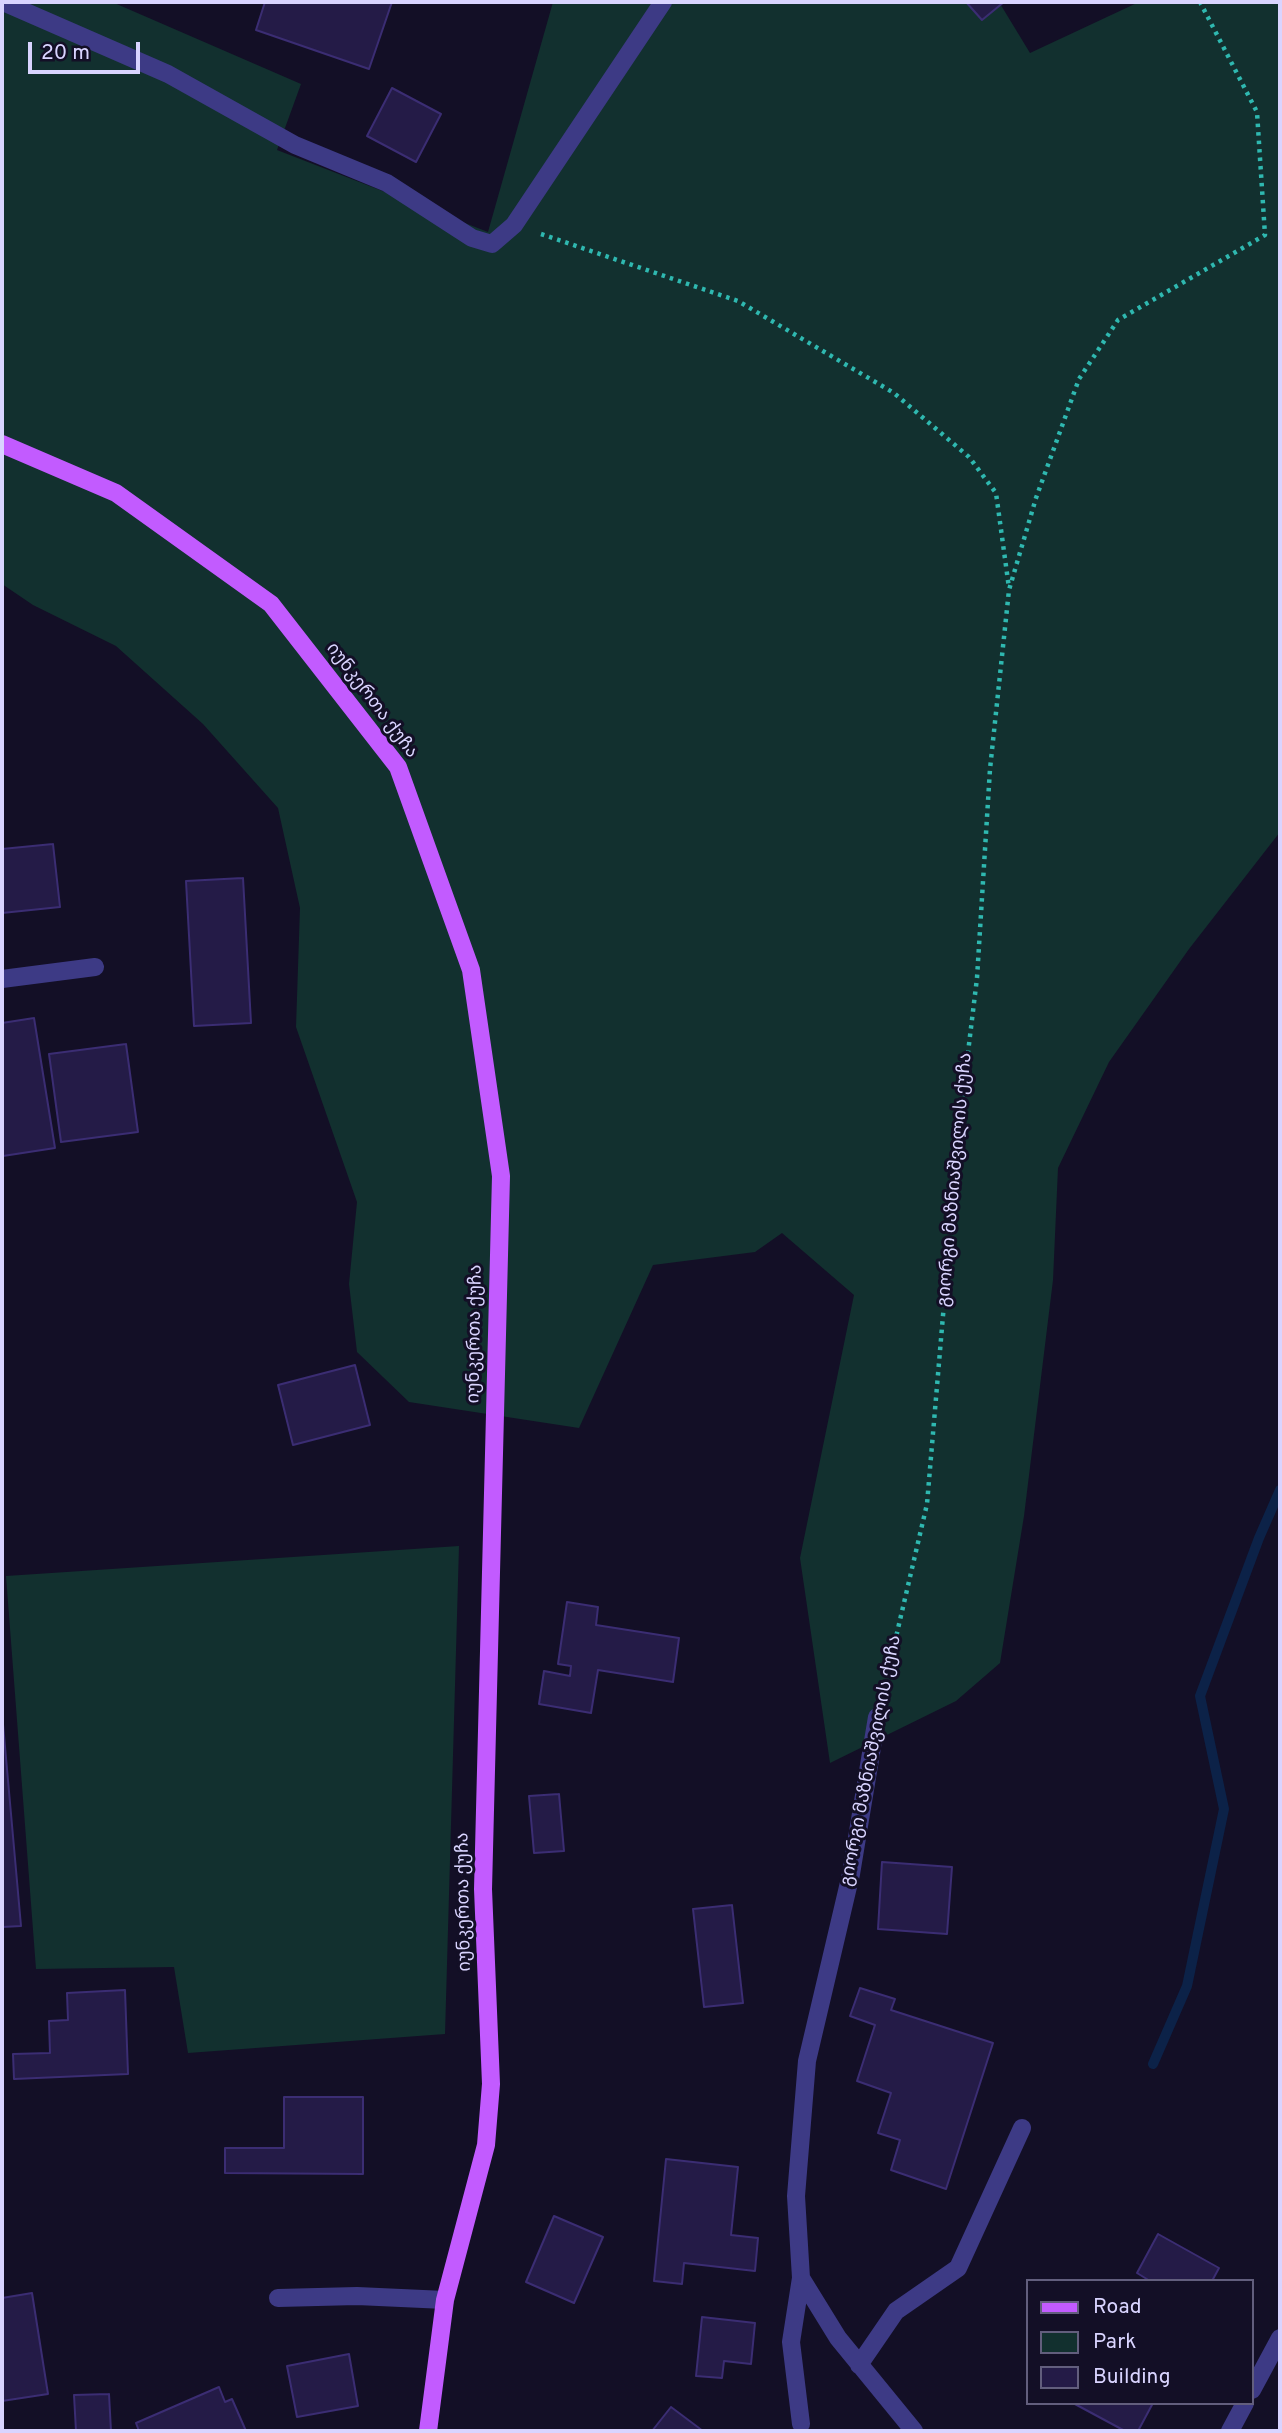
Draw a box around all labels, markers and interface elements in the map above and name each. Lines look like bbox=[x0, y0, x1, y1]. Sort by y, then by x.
scale bar bbox=[32, 28, 144, 72]
text: 20 m bbox=[41, 40, 90, 67]
street label: იუნკერთა ქუჩა bbox=[321, 639, 421, 763]
street label: გიორგი მაზნიაშვილის ქუჩა bbox=[934, 1052, 978, 1308]
street label: იუნკერთა ქუჩა bbox=[464, 1264, 488, 1404]
street label: გიორგი მაზნიაშვილის ქუჩა bbox=[837, 1634, 907, 1888]
street label: იუნკერთა ქუჩა bbox=[453, 1832, 477, 1972]
legend bbox=[1026, 2279, 1254, 2405]
text: Road bbox=[1093, 2294, 1142, 2321]
text: Park bbox=[1093, 2329, 1136, 2356]
text: Building bbox=[1093, 2364, 1171, 2391]

